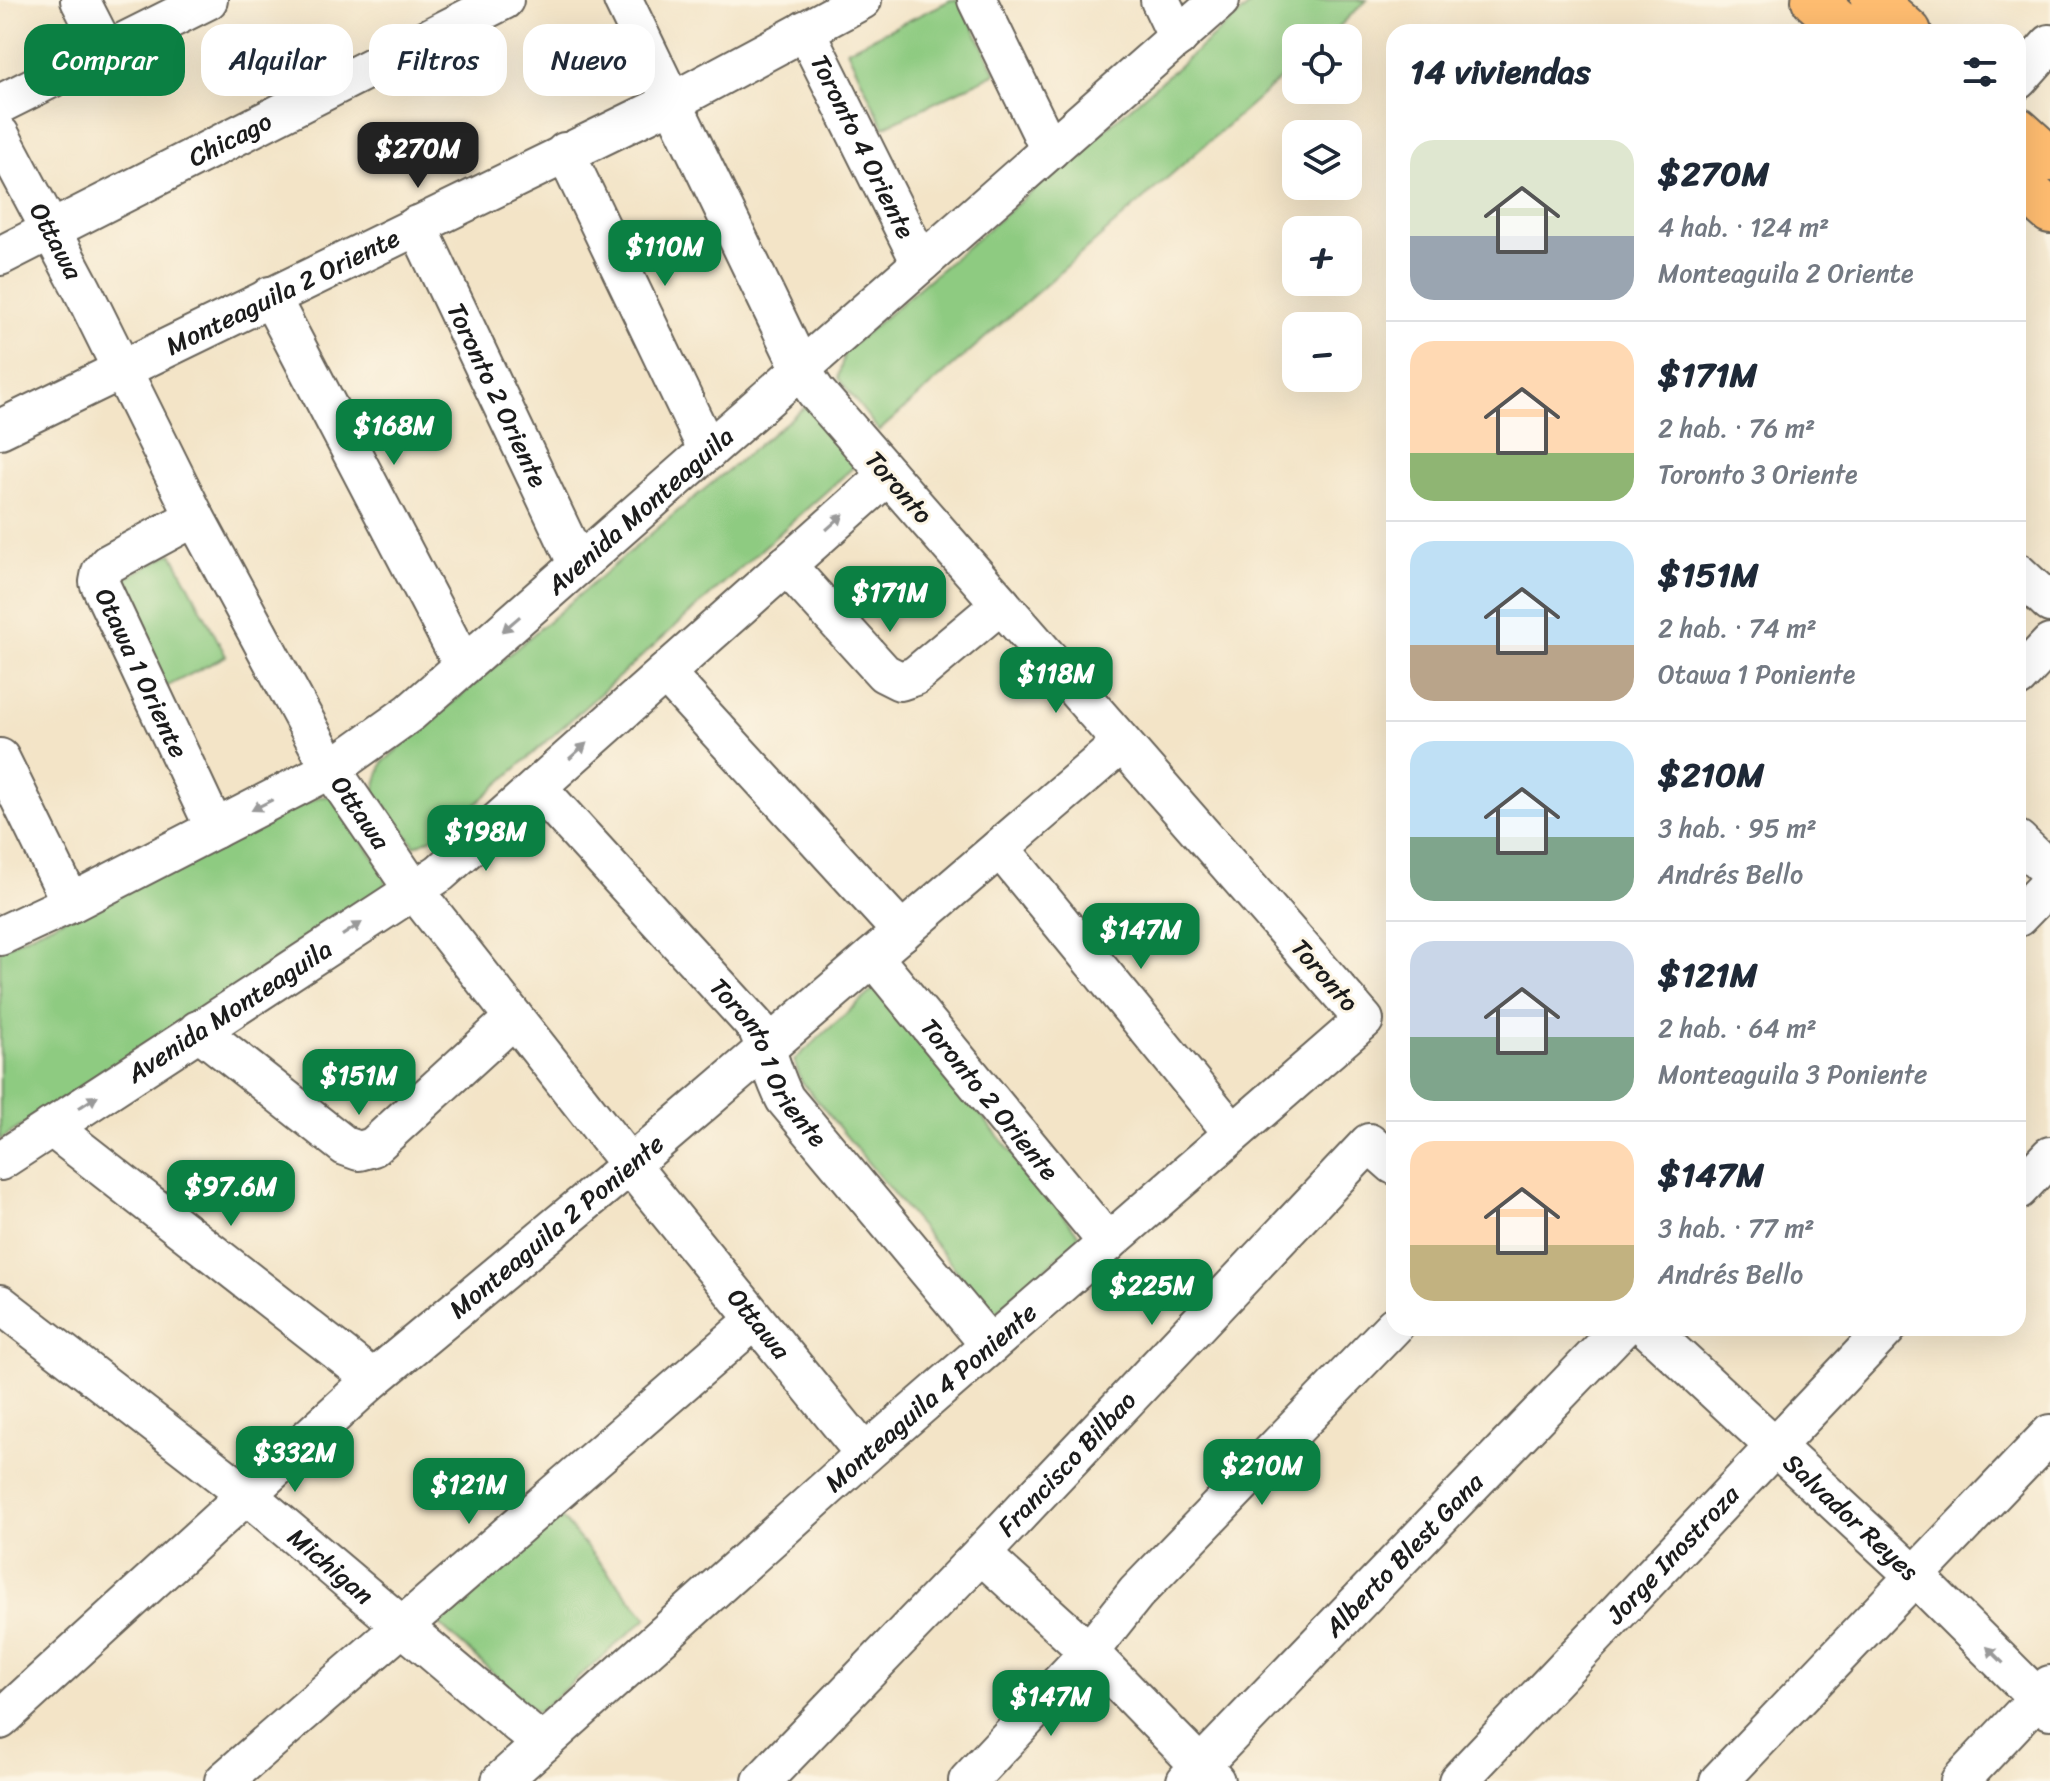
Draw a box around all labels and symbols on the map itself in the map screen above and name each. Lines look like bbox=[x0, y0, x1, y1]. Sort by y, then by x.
street label: Toronto 4 Oriente bbox=[797, 46, 929, 247]
street label: Chicago bbox=[180, 98, 280, 180]
pin: $270M bbox=[362, 122, 474, 190]
street label: Ottawa bbox=[17, 194, 97, 289]
street label: Monteaguila 2 Oriente bbox=[157, 215, 408, 368]
pin: $110M bbox=[609, 220, 721, 288]
street label: Toronto 2 Oriente bbox=[434, 295, 561, 496]
pin: $168M bbox=[338, 399, 450, 467]
street label: Avenida Monteaguila bbox=[535, 415, 745, 607]
street label: Toronto bbox=[853, 439, 945, 535]
one-way arrow bbox=[824, 514, 844, 531]
pin: $171M bbox=[834, 566, 946, 634]
street label: Otawa 1 Oriente bbox=[82, 580, 202, 766]
one-way arrow bbox=[501, 615, 521, 632]
pin: $118M bbox=[1000, 647, 1112, 715]
one-way arrow bbox=[568, 742, 587, 760]
street label: Ottawa bbox=[318, 766, 404, 860]
one-way arrow bbox=[250, 798, 273, 811]
pin: $198M bbox=[430, 805, 542, 873]
pin: $147M bbox=[1085, 903, 1197, 971]
one-way arrow bbox=[342, 922, 363, 937]
street label: Avenida Monteaguila bbox=[116, 926, 342, 1096]
street label: Toronto bbox=[1279, 927, 1371, 1023]
street label: Toronto 1 Oriente bbox=[698, 966, 840, 1158]
street label: Toronto 2 Oriente bbox=[908, 1007, 1071, 1191]
pin: $151M bbox=[303, 1049, 415, 1117]
one-way arrow bbox=[77, 1096, 99, 1110]
street label: Monteaguila 2 Poniente bbox=[438, 1122, 675, 1330]
pin: $97.6M bbox=[166, 1160, 296, 1228]
pin: $225M bbox=[1096, 1259, 1208, 1327]
street label: Ottawa bbox=[715, 1277, 803, 1371]
street label: Monteaguila 4 Poniente bbox=[813, 1291, 1048, 1504]
street label: Francisco Bilbao bbox=[985, 1379, 1148, 1548]
pin: $332M bbox=[239, 1426, 351, 1494]
pin: $210M bbox=[1206, 1439, 1318, 1507]
street label: Salvador Reyes bbox=[1772, 1441, 1930, 1593]
pin: $121M bbox=[413, 1458, 525, 1526]
street label: Alberto Blest Gana bbox=[1312, 1461, 1496, 1649]
street label: Jorge Inostroza bbox=[1593, 1473, 1752, 1636]
street label: Michigan bbox=[277, 1515, 385, 1616]
one-way arrow bbox=[1986, 1646, 2004, 1665]
pin: $147M bbox=[995, 1670, 1107, 1738]

